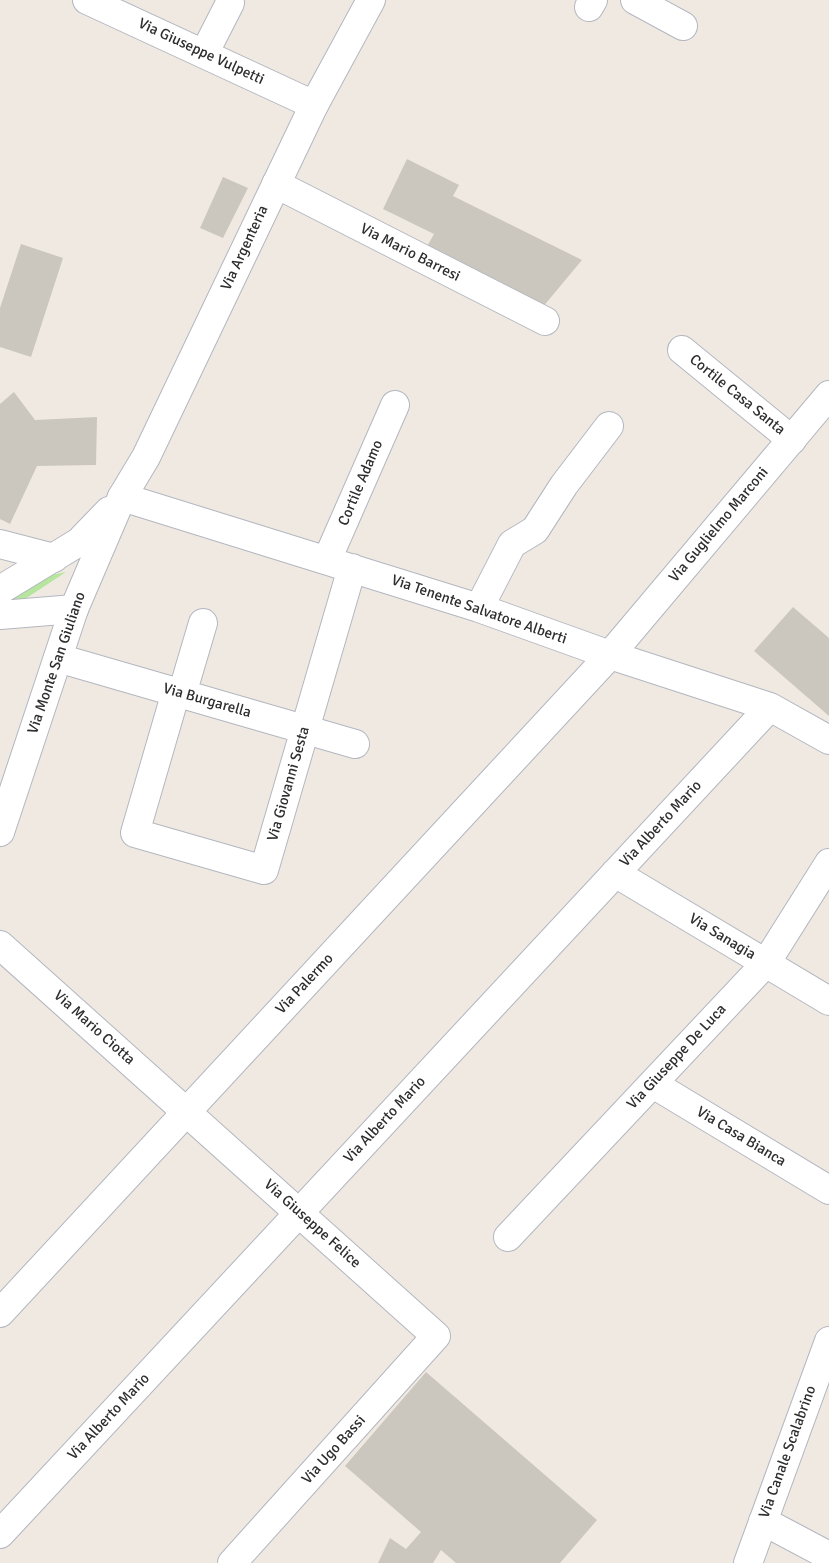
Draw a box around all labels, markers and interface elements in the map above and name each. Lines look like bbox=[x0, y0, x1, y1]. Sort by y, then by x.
street label: Via Giuseppe Vulpetti bbox=[135, 15, 267, 89]
street label: Via Argenteria bbox=[217, 203, 273, 293]
street label: Via Mario Barresi bbox=[357, 220, 463, 286]
street label: Cortile Casa Santa bbox=[685, 351, 789, 439]
street label: Cortile Adamo bbox=[335, 437, 387, 529]
street label: Via Guglielmo Marconi bbox=[666, 464, 772, 586]
street label: Via Tenente Salvatore Alberti bbox=[389, 571, 569, 649]
street label: Via Monte San Giuliano bbox=[24, 590, 90, 736]
street label: Via Burgarella bbox=[161, 680, 253, 722]
street label: Via Giovanni Sesta bbox=[264, 725, 314, 843]
street label: Via Alberto Mario bbox=[616, 777, 706, 871]
street label: Via Sanagia bbox=[685, 910, 759, 964]
street label: Via Palermo bbox=[272, 950, 338, 1018]
street label: Via Mario Ciotta bbox=[50, 987, 138, 1069]
street label: Via Giuseppe De Luca bbox=[624, 1001, 730, 1113]
street label: Via Alberto Mario bbox=[340, 1073, 430, 1167]
street label: Via Casa Bianca bbox=[693, 1103, 789, 1171]
street label: Via Giuseppe Felice bbox=[260, 1176, 364, 1272]
street label: Via Alberto Mario bbox=[64, 1370, 154, 1464]
street label: Via Canale Scalabrino bbox=[756, 1383, 820, 1521]
street label: Via Ugo Bassi bbox=[298, 1412, 370, 1488]

